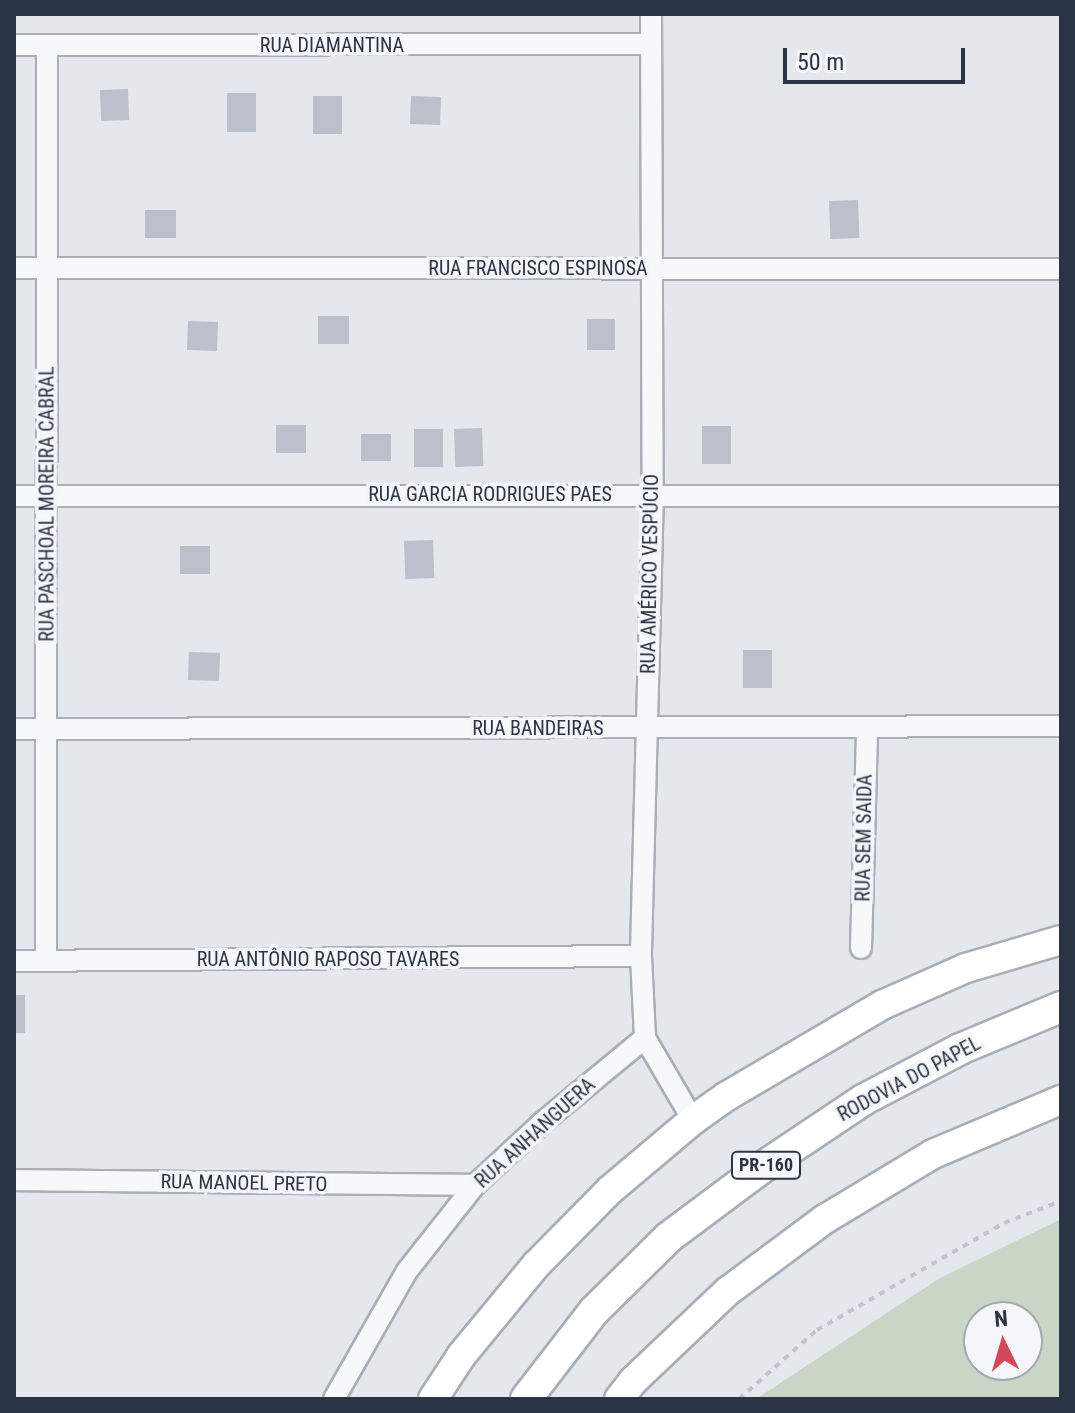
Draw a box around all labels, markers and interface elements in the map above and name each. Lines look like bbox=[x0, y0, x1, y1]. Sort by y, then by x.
scale bar bbox=[787, 32, 969, 82]
street label: RUA DIAMANTINA bbox=[260, 33, 404, 57]
text: 50 m bbox=[797, 48, 844, 76]
street label: RUA FRANCISCO ESPINOSA bbox=[428, 256, 648, 280]
street label: RUA PASCHOAL MOREIRA CABRAL bbox=[35, 366, 59, 642]
street label: RUA AMÉRICO VESPÚCIO bbox=[636, 474, 664, 674]
street label: RUA GARCIA RODRIGUES PAES bbox=[368, 482, 612, 506]
street label: RUA BANDEIRAS bbox=[472, 716, 604, 740]
street label: RUA SEM SAIDA bbox=[851, 774, 877, 902]
street label: RUA ANTÔNIO RAPOSO TAVARES bbox=[196, 947, 460, 971]
street label: RODOVIA DO PAPEL bbox=[834, 1031, 984, 1127]
street label: RUA ANHANGUERA bbox=[470, 1073, 600, 1193]
road number: PR-160 bbox=[730, 1151, 802, 1179]
street label: RUA MANOEL PRETO bbox=[160, 1170, 328, 1196]
north arrow bbox=[963, 1301, 1043, 1381]
text: N bbox=[993, 1306, 1009, 1332]

